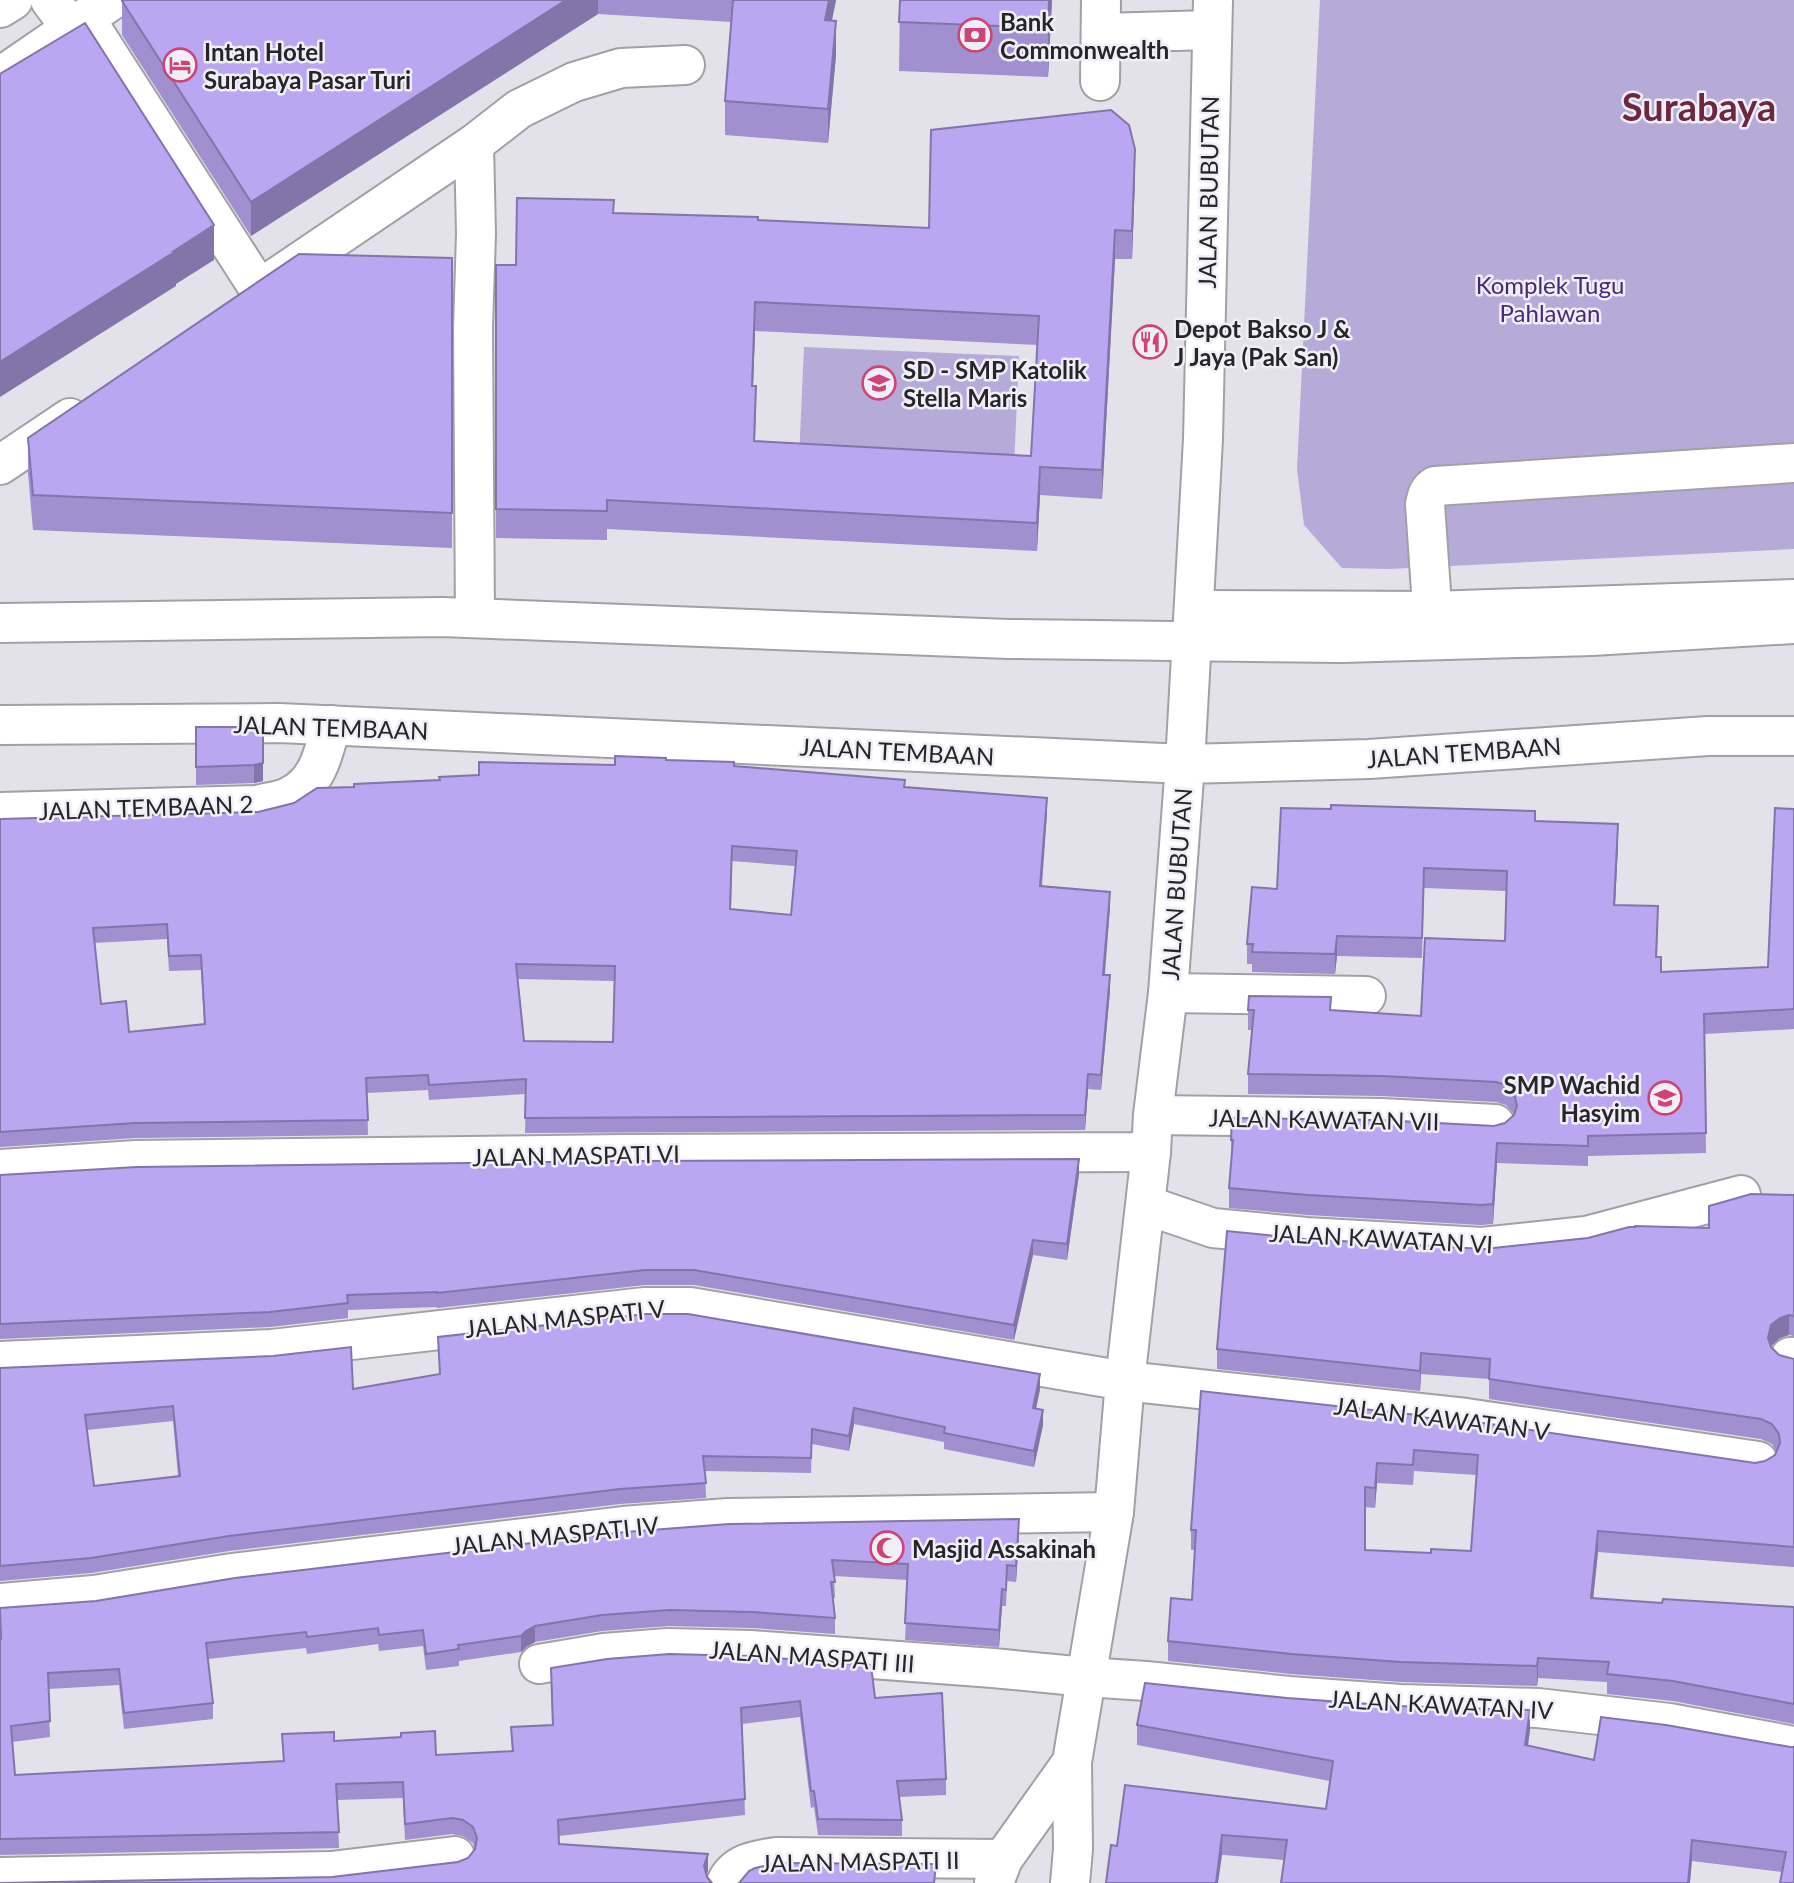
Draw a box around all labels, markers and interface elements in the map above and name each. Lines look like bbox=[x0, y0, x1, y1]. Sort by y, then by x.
place label: Bank Commonwealth bbox=[1000, 7, 1169, 64]
bank icon: Bank Commonwealth bbox=[956, 16, 994, 54]
place label: Intan Hotel Surabaya Pasar Turi bbox=[204, 37, 411, 94]
hotel icon: Intan Hotel Surabaya Pasar Turi bbox=[161, 46, 199, 84]
district label: Surabaya bbox=[1622, 83, 1776, 129]
street label: JALAN BUBUTAN bbox=[1192, 95, 1224, 289]
park label: Komplek Tugu Pahlawan bbox=[1476, 270, 1624, 327]
place label: Depot Bakso J & J Jaya (Pak San) bbox=[1174, 314, 1351, 371]
restaurant icon: Depot Bakso J & J Jaya (Pak San) bbox=[1131, 323, 1169, 361]
place label: SD - SMP Katolik Stella Maris bbox=[903, 355, 1087, 412]
school or university icon: SD - SMP Katolik Stella Maris bbox=[860, 364, 898, 402]
street label: JALAN TEMBAAN bbox=[233, 709, 429, 745]
street label: JALAN TEMBAAN bbox=[799, 731, 995, 771]
street label: JALAN TEMBAAN bbox=[1366, 731, 1562, 773]
street label: JALAN BUBUTAN bbox=[1155, 787, 1197, 981]
street label: JALAN TEMBAAN 2 bbox=[38, 789, 254, 825]
place label: SMP Wachid Hasyim bbox=[1504, 1070, 1640, 1127]
school or university icon: SMP Wachid Hasyim bbox=[1646, 1079, 1684, 1117]
street label: JALAN KAWATAN VII bbox=[1208, 1102, 1440, 1136]
street label: JALAN MASPATI VI bbox=[472, 1139, 680, 1171]
street label: JALAN KAWATAN VI bbox=[1268, 1218, 1494, 1258]
street label: JALAN MASPATI V bbox=[464, 1293, 667, 1343]
street label: JALAN KAWATAN V bbox=[1332, 1390, 1552, 1446]
street label: JALAN MASPATI IV bbox=[450, 1510, 661, 1560]
mosque icon: Masjid Assakinah bbox=[868, 1529, 906, 1567]
place label: Masjid Assakinah bbox=[912, 1534, 1096, 1563]
street label: JALAN MASPATI III bbox=[708, 1634, 916, 1678]
street label: JALAN KAWATAN IV bbox=[1328, 1684, 1555, 1724]
street label: JALAN MASPATI II bbox=[760, 1845, 960, 1877]

